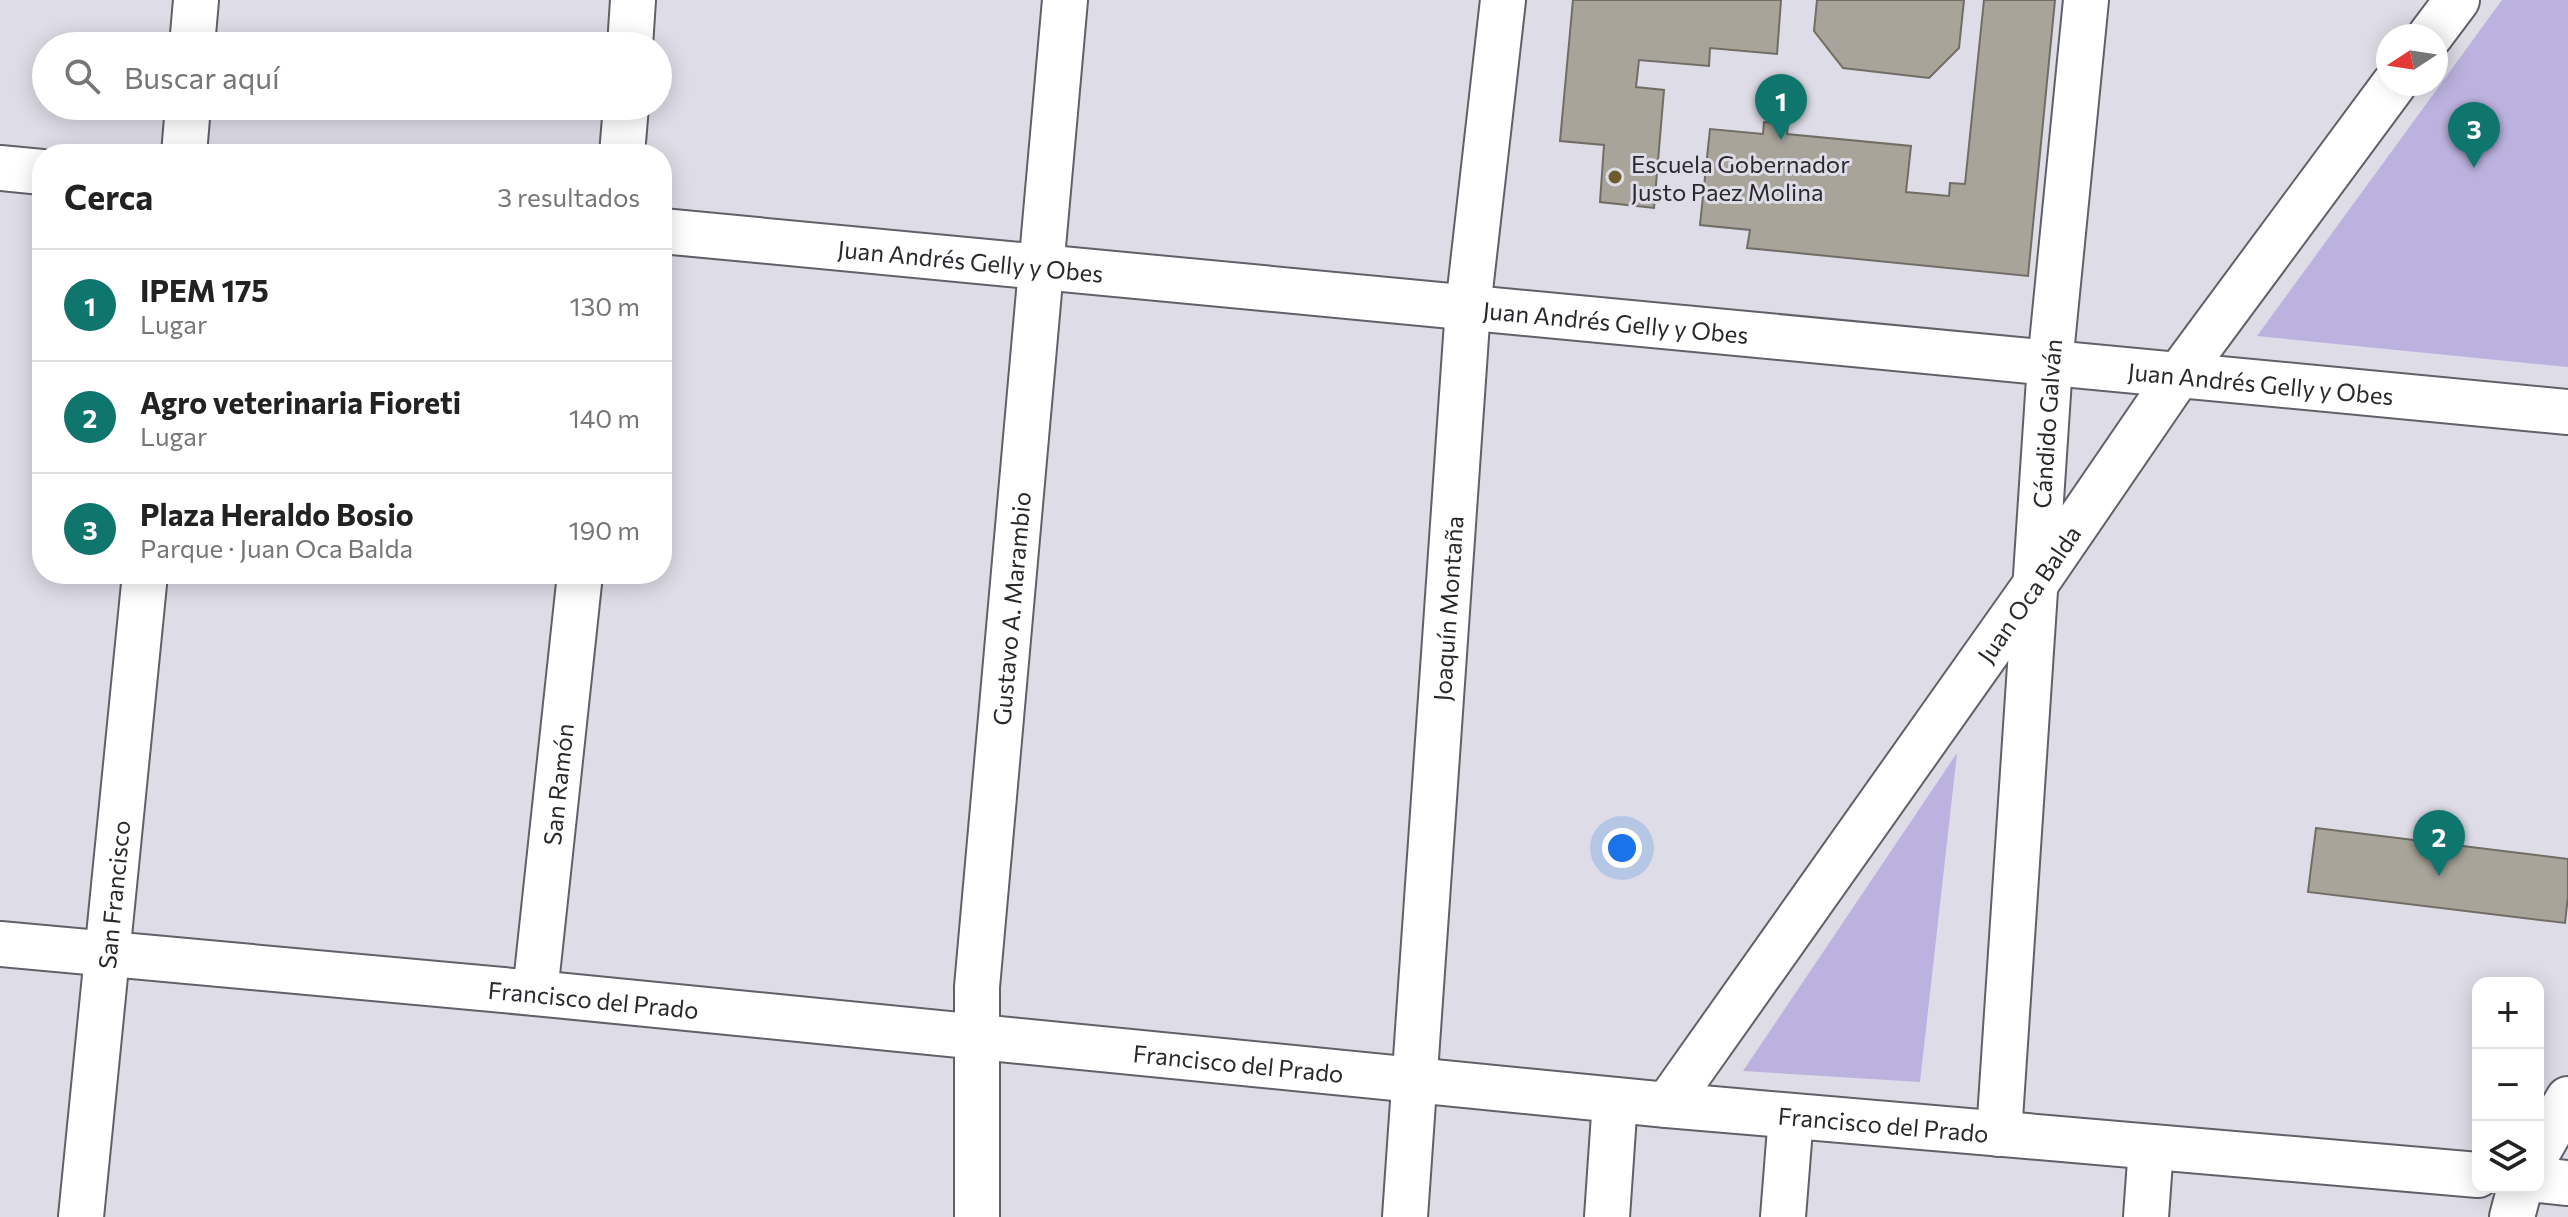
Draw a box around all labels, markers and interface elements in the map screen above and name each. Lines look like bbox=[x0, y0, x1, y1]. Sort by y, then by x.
north arrow bbox=[2376, 24, 2448, 96]
search box bbox=[32, 32, 672, 120]
icon: search bbox=[60, 54, 104, 98]
text: Buscar aquí bbox=[124, 58, 280, 95]
pin: 1 bbox=[1755, 74, 1807, 140]
pin: 3 bbox=[2448, 102, 2500, 168]
place label: Escuela Gobernador Justo Paez Molina bbox=[1631, 149, 1850, 206]
marker: Escuela Gobernador Justo Paez Molina bbox=[1606, 168, 1624, 186]
text: Cerca bbox=[64, 175, 153, 217]
text: 3 resultados bbox=[497, 181, 640, 212]
street label: Juan Andrés Gelly y Obes bbox=[836, 233, 1105, 287]
text: IPEM 175 bbox=[140, 271, 269, 308]
text: 1 bbox=[84, 290, 96, 321]
text: 130 m bbox=[569, 290, 640, 321]
street label: Juan Andrés Gelly y Obes bbox=[1481, 295, 1750, 349]
text: Lugar bbox=[140, 308, 207, 339]
street label: Cándido Galván bbox=[2026, 337, 2067, 509]
street label: Juan Andrés Gelly y Obes bbox=[2127, 356, 2395, 410]
text: Agro veterinaria Fioreti bbox=[140, 383, 461, 420]
text: 2 bbox=[83, 402, 97, 433]
text: 140 m bbox=[569, 402, 640, 433]
text: Lugar bbox=[140, 420, 207, 451]
street label: Gustavo A. Marambio bbox=[986, 490, 1036, 727]
text: Plaza Heraldo Bosio bbox=[140, 495, 414, 532]
text: 3 bbox=[82, 514, 98, 545]
text: 190 m bbox=[568, 514, 640, 545]
street label: Joaquín Montaña bbox=[1426, 515, 1468, 702]
street label: Juan Oca Balda bbox=[1970, 520, 2086, 668]
text: Parque · Juan Oca Balda bbox=[140, 532, 413, 563]
street label: San Ramón bbox=[536, 722, 578, 847]
pin: 2 bbox=[2413, 810, 2465, 876]
street label: San Francisco bbox=[91, 819, 135, 970]
your location bbox=[1602, 828, 1642, 868]
street label: Francisco del Prado bbox=[487, 974, 700, 1024]
map controls bbox=[2472, 977, 2544, 1193]
button: + bbox=[2472, 977, 2544, 1049]
street label: Francisco del Prado bbox=[1132, 1038, 1345, 1087]
button: − bbox=[2472, 1049, 2544, 1121]
street label: Francisco del Prado bbox=[1777, 1100, 1990, 1147]
button: layers bbox=[2472, 1121, 2544, 1193]

